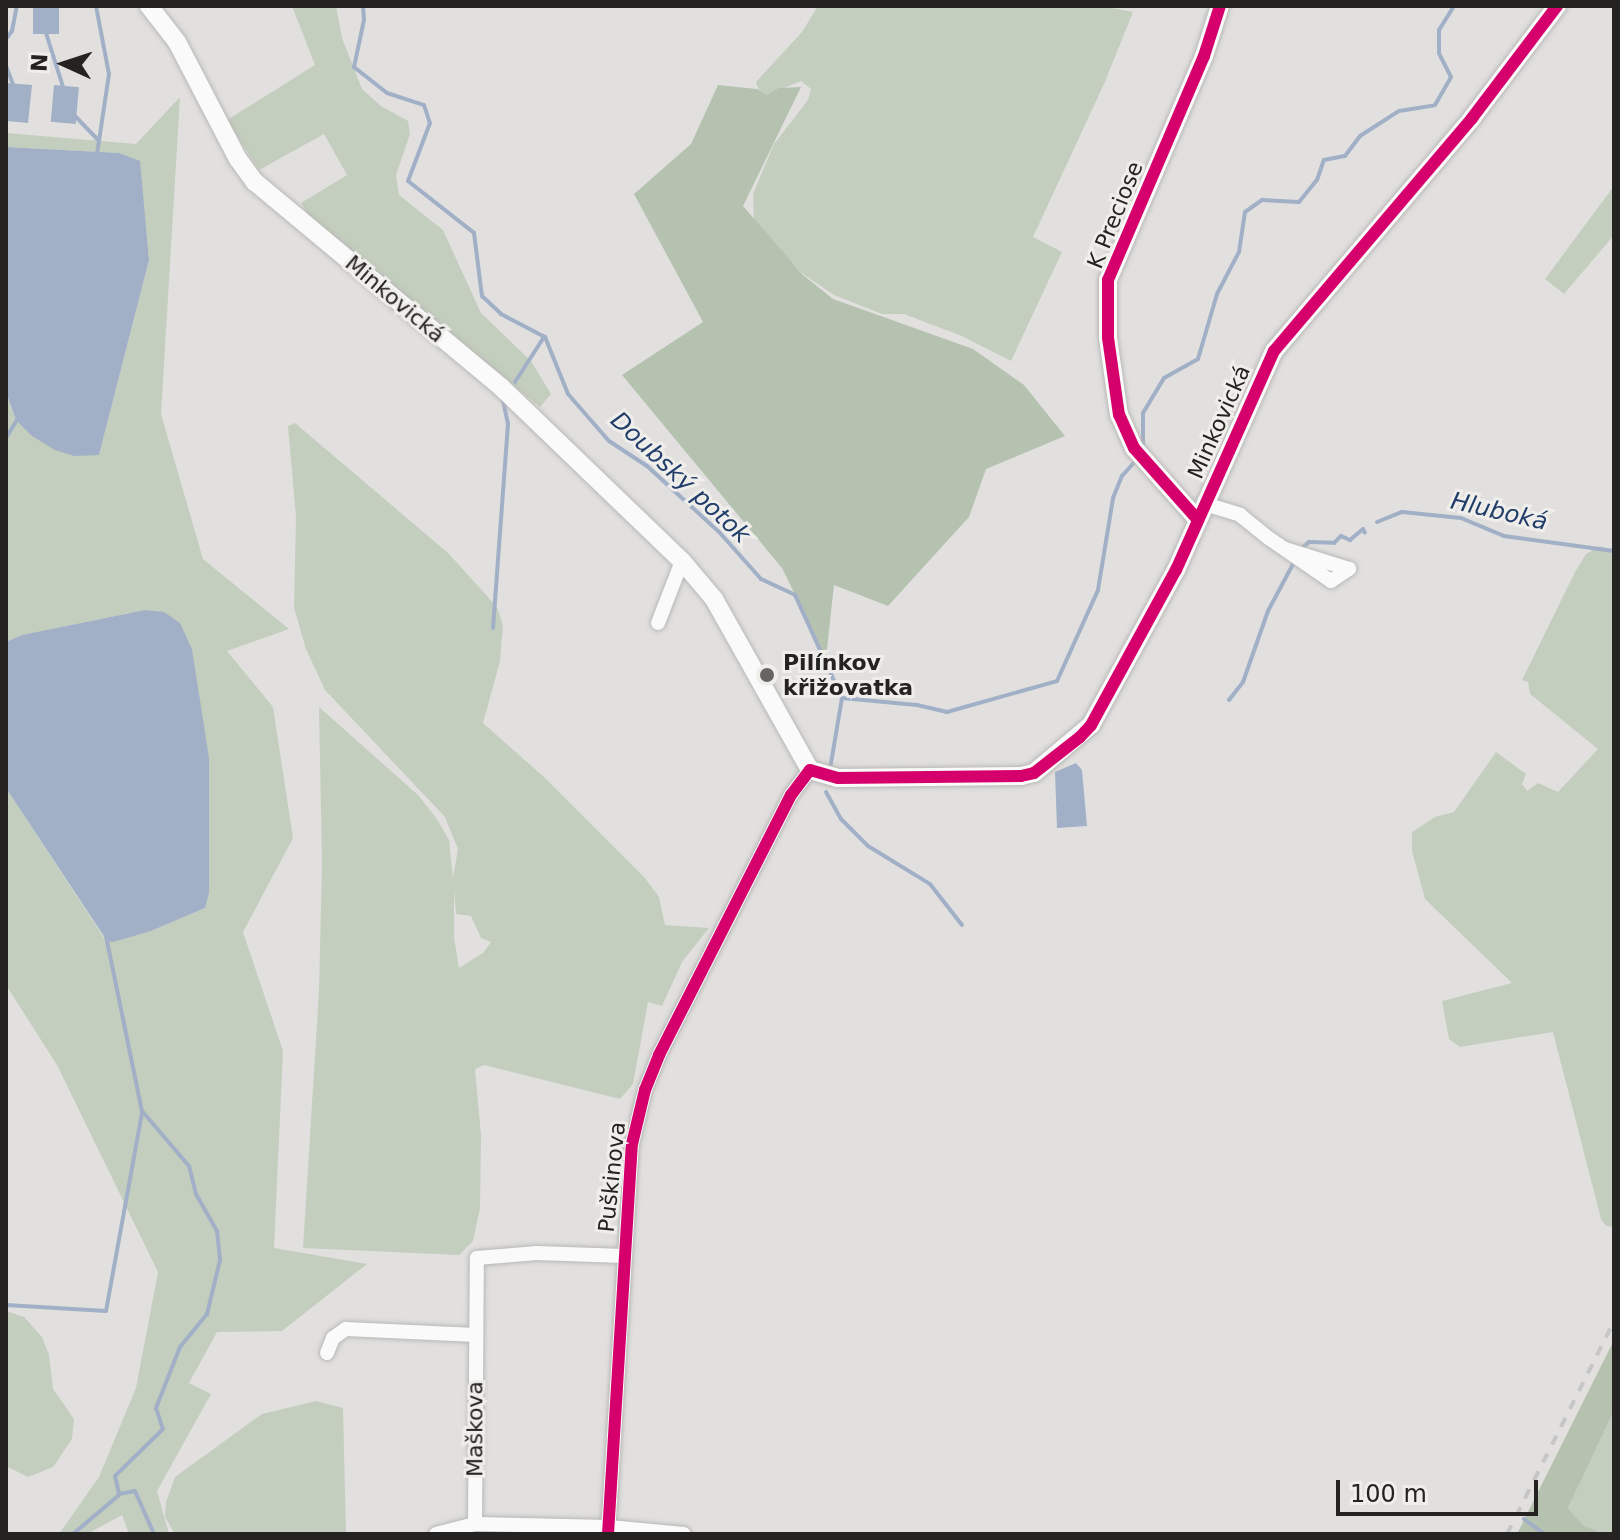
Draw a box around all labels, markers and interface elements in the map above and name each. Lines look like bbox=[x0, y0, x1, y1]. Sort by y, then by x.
north arrow bbox=[24, 24, 104, 104]
text: N bbox=[27, 53, 52, 73]
street label: K Preciose bbox=[1082, 158, 1148, 272]
street label: Minkovická bbox=[340, 250, 450, 348]
street label: Minkovická bbox=[1182, 361, 1256, 483]
water label: Doubský potok bbox=[604, 406, 756, 550]
water label: Hluboká bbox=[1448, 487, 1550, 537]
place label: Pilínkov křižovatka bbox=[783, 649, 913, 700]
marker: Pilínkov křižovatka bbox=[758, 666, 776, 684]
street label: Puškinova bbox=[593, 1120, 631, 1234]
street label: Maškova bbox=[462, 1381, 488, 1477]
scale bar bbox=[1340, 1464, 1542, 1514]
text: 100 m bbox=[1350, 1480, 1427, 1508]

